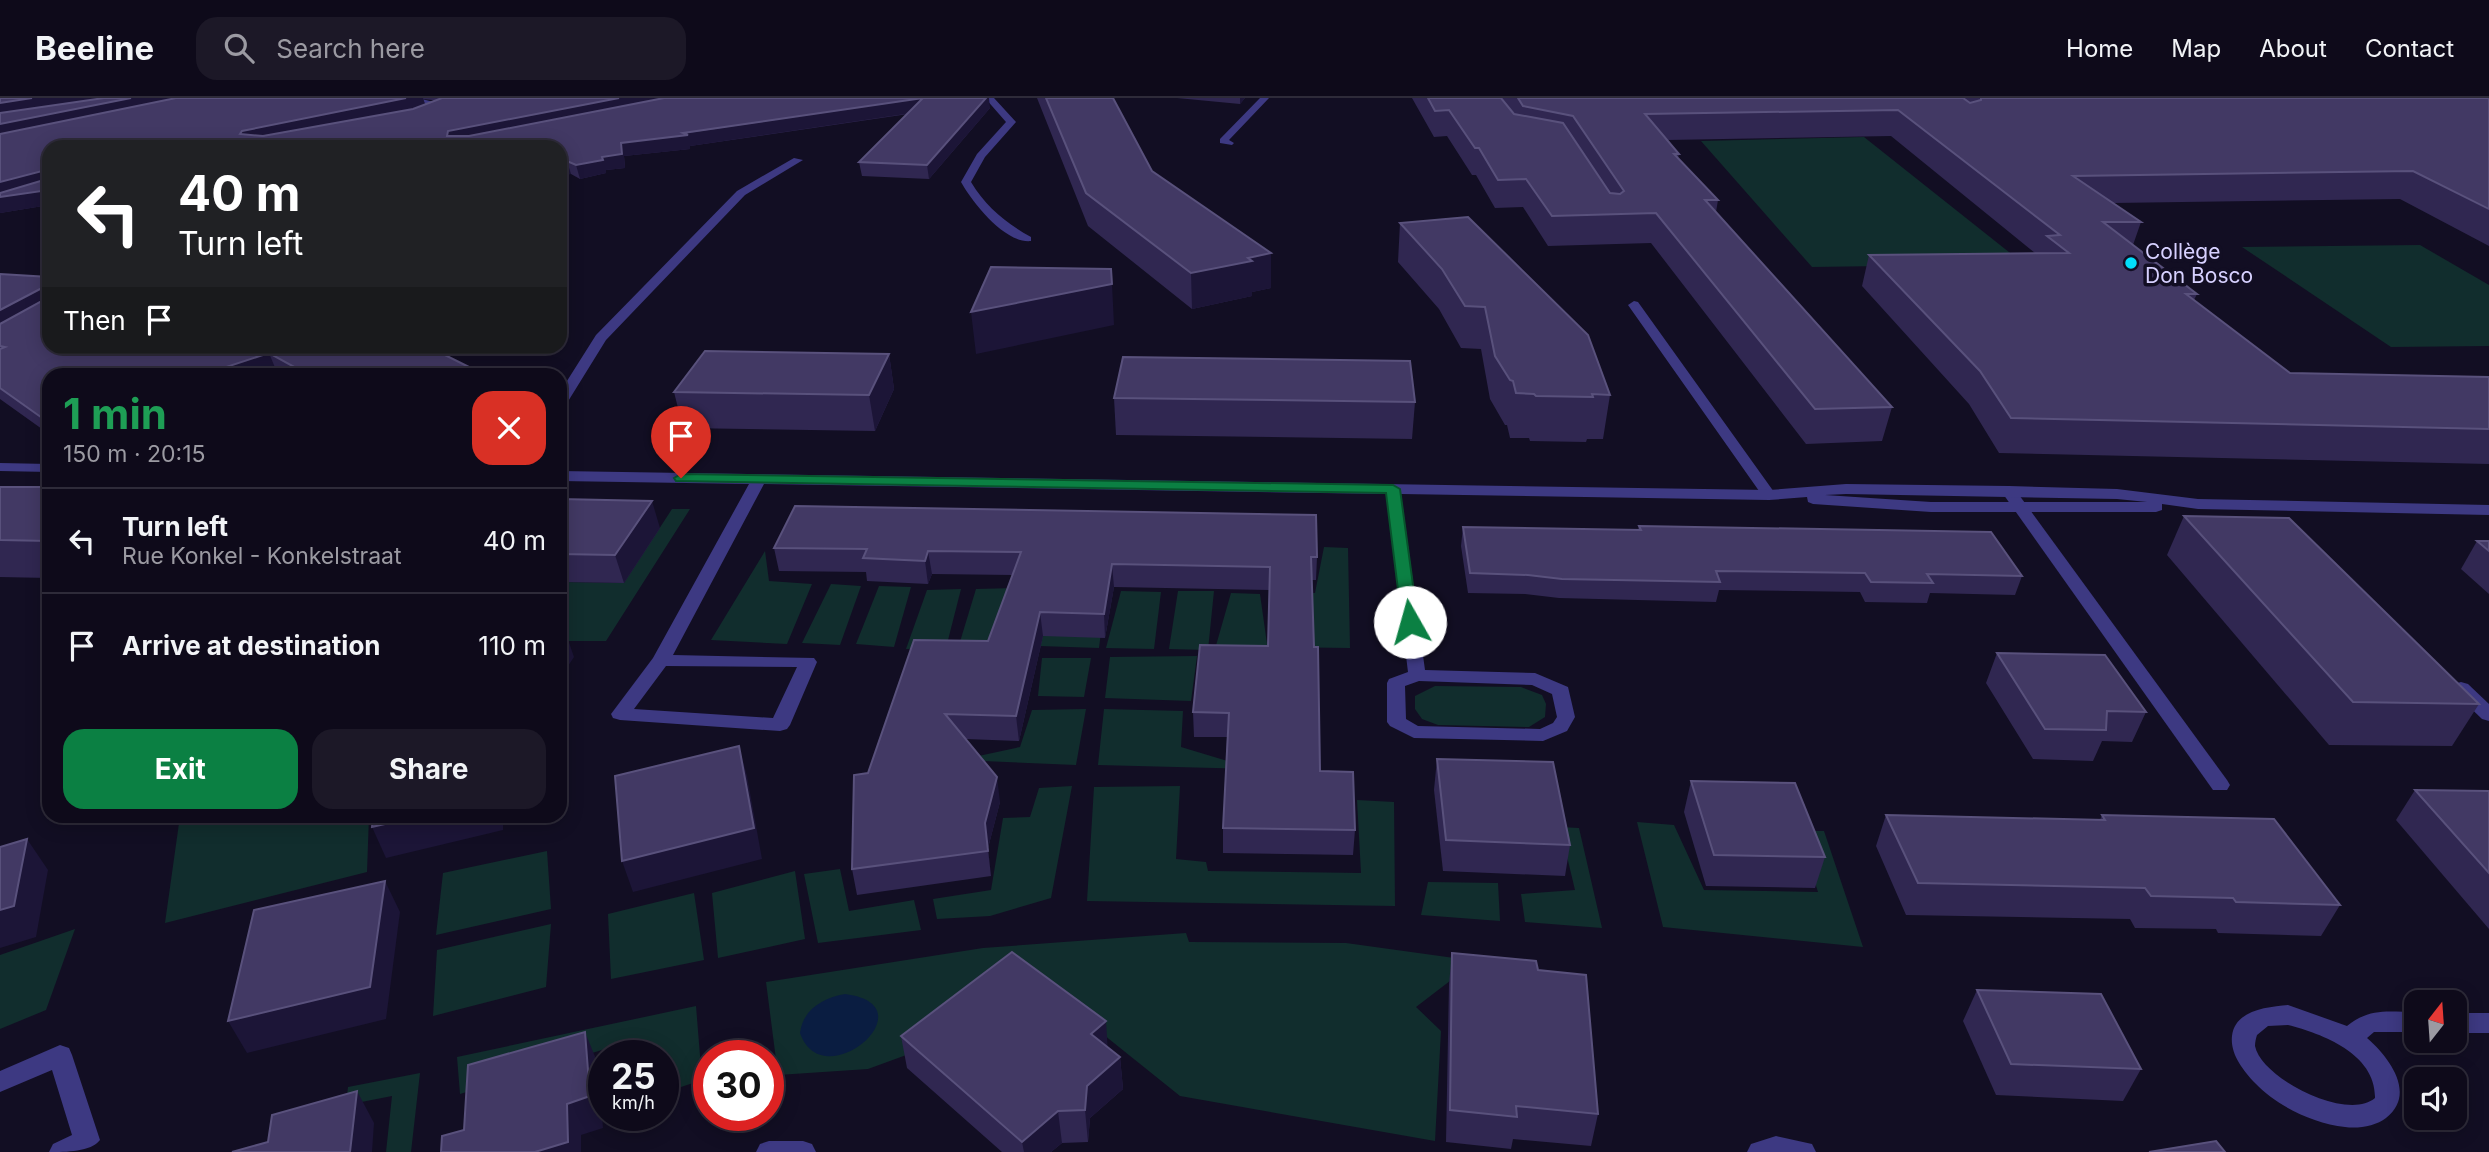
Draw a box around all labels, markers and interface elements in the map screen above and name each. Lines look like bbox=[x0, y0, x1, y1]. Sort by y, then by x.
search box bbox=[196, 17, 686, 80]
text: Beeline bbox=[35, 28, 154, 68]
icon: search bbox=[220, 29, 258, 67]
text: Search here bbox=[276, 33, 425, 64]
text: Home bbox=[2066, 34, 2133, 63]
text: Map bbox=[2171, 34, 2221, 63]
text: About bbox=[2259, 34, 2327, 63]
text: Contact bbox=[2365, 34, 2454, 63]
text: 40 m bbox=[178, 164, 301, 223]
icon: left bbox=[63, 168, 154, 259]
text: Turn left bbox=[178, 224, 303, 263]
place label: Collège Don Bosco bbox=[2145, 239, 2253, 288]
marker: Collège Don Bosco bbox=[2123, 255, 2139, 271]
icon: arrive bbox=[140, 301, 178, 339]
text: Then bbox=[63, 305, 126, 336]
text: 1 min bbox=[63, 388, 167, 439]
button: close bbox=[472, 391, 546, 465]
pin bbox=[651, 406, 711, 478]
icon: arrive bbox=[662, 417, 700, 455]
text: 150 m · 20:15 bbox=[63, 440, 206, 468]
text: Turn left bbox=[122, 511, 228, 542]
icon: left bbox=[63, 522, 101, 560]
text: 40 m bbox=[483, 525, 546, 556]
text: Rue Konkel - Konkelstraat bbox=[122, 542, 402, 570]
position arrow bbox=[1373, 585, 1447, 659]
icon: arrive bbox=[63, 627, 101, 665]
text: Arrive at destination bbox=[122, 630, 381, 661]
text: 110 m bbox=[478, 630, 546, 661]
button: Exit bbox=[63, 729, 298, 809]
button: Share bbox=[312, 729, 546, 809]
north arrow bbox=[2404, 990, 2468, 1054]
map controls bbox=[2404, 990, 2467, 1130]
speed limit sign: 30 bbox=[693, 1040, 784, 1131]
text: 25 bbox=[611, 1055, 656, 1097]
button: sound bbox=[2404, 1067, 2467, 1130]
text: km/h bbox=[612, 1092, 655, 1113]

